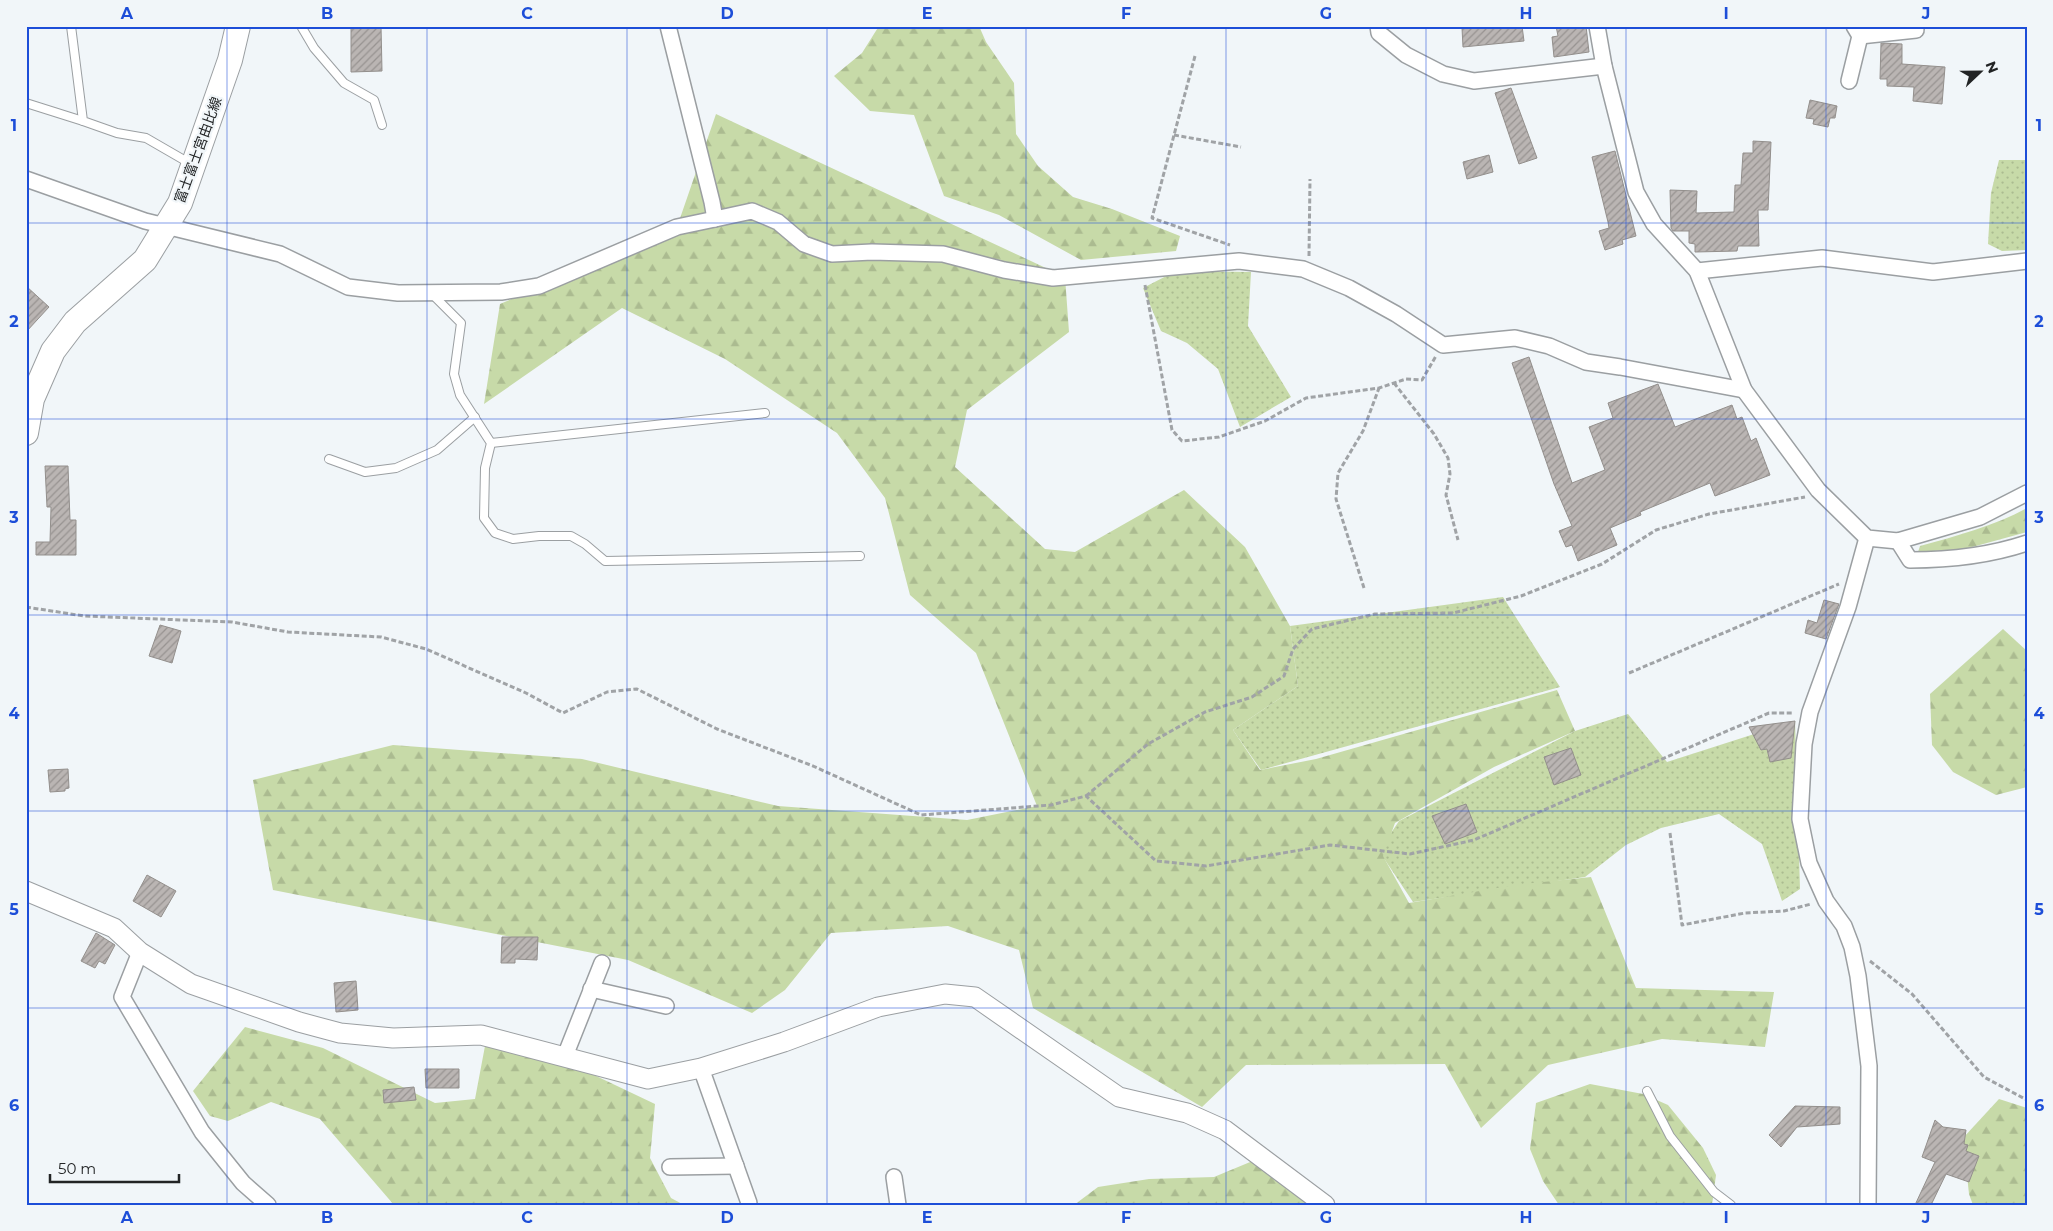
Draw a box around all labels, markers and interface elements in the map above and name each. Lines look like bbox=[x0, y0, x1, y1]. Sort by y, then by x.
text: A bbox=[120, 4, 134, 23]
text: B bbox=[321, 4, 333, 23]
text: C bbox=[521, 4, 533, 23]
text: D bbox=[720, 4, 734, 23]
text: E bbox=[922, 4, 932, 23]
text: F bbox=[1121, 4, 1131, 23]
text: G bbox=[1320, 4, 1332, 23]
text: H bbox=[1520, 4, 1532, 23]
text: I bbox=[1723, 4, 1729, 23]
text: J bbox=[1921, 4, 1930, 23]
north arrow bbox=[1956, 48, 2006, 98]
text: N bbox=[1982, 59, 2003, 76]
street label: 富士富士宮由比線 bbox=[170, 94, 226, 206]
text: 1 bbox=[11, 116, 17, 135]
text: 1 bbox=[2036, 116, 2042, 135]
text: 2 bbox=[9, 312, 19, 331]
text: 2 bbox=[2034, 312, 2044, 331]
text: 3 bbox=[8, 508, 19, 527]
text: 3 bbox=[2033, 508, 2044, 527]
text: 4 bbox=[8, 704, 20, 723]
text: 4 bbox=[2033, 704, 2045, 723]
text: 5 bbox=[9, 900, 19, 919]
text: 5 bbox=[2034, 900, 2044, 919]
text: 6 bbox=[9, 1096, 19, 1115]
text: 6 bbox=[2034, 1096, 2044, 1115]
scale bar bbox=[50, 1151, 179, 1183]
text: 50 m bbox=[58, 1159, 96, 1178]
text: A bbox=[120, 1208, 134, 1227]
text: B bbox=[321, 1208, 333, 1227]
text: C bbox=[521, 1208, 533, 1227]
text: D bbox=[720, 1208, 734, 1227]
text: E bbox=[922, 1208, 932, 1227]
text: F bbox=[1121, 1208, 1131, 1227]
text: G bbox=[1320, 1208, 1332, 1227]
text: H bbox=[1520, 1208, 1532, 1227]
text: I bbox=[1723, 1208, 1729, 1227]
text: J bbox=[1921, 1208, 1930, 1227]

